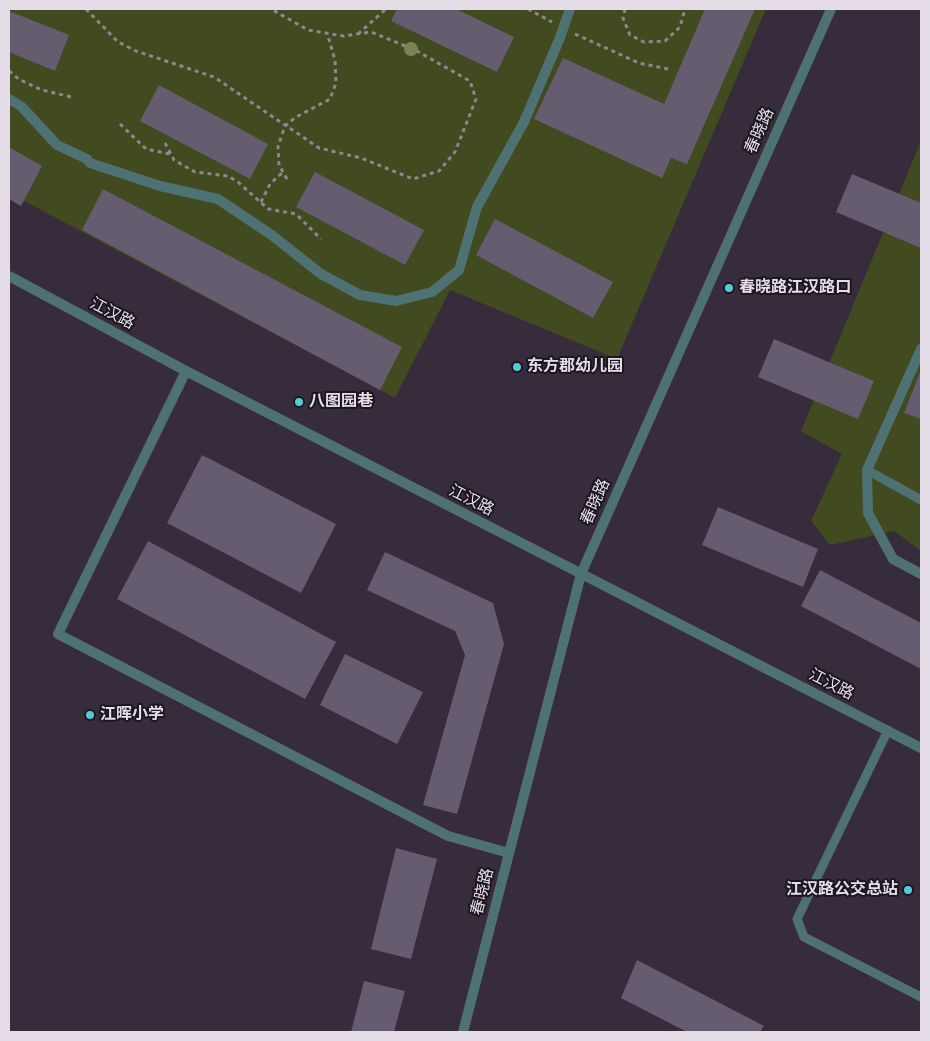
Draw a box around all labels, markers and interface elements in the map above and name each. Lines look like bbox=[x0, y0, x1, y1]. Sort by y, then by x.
street label: 春晓路 bbox=[741, 105, 779, 157]
place label: 春晓路江汉路口 bbox=[739, 278, 851, 298]
marker: 春晓路江汉路口 bbox=[723, 282, 735, 294]
street label: 江汉路 bbox=[86, 294, 138, 334]
place label: 东方郡幼儿园 bbox=[527, 357, 623, 377]
marker: 东方郡幼儿园 bbox=[511, 361, 523, 373]
place label: 八图园巷 bbox=[309, 392, 373, 412]
marker: 八图园巷 bbox=[293, 396, 305, 408]
street label: 春晓路 bbox=[577, 476, 615, 528]
street label: 江汉路 bbox=[445, 482, 497, 520]
street label: 江汉路 bbox=[805, 666, 857, 704]
place label: 江晖小学 bbox=[100, 705, 164, 725]
marker: 江晖小学 bbox=[84, 709, 96, 721]
street label: 春晓路 bbox=[468, 866, 498, 918]
place label: 江汉路公交总站 bbox=[786, 880, 898, 900]
marker: 江汉路公交总站 bbox=[902, 884, 914, 896]

